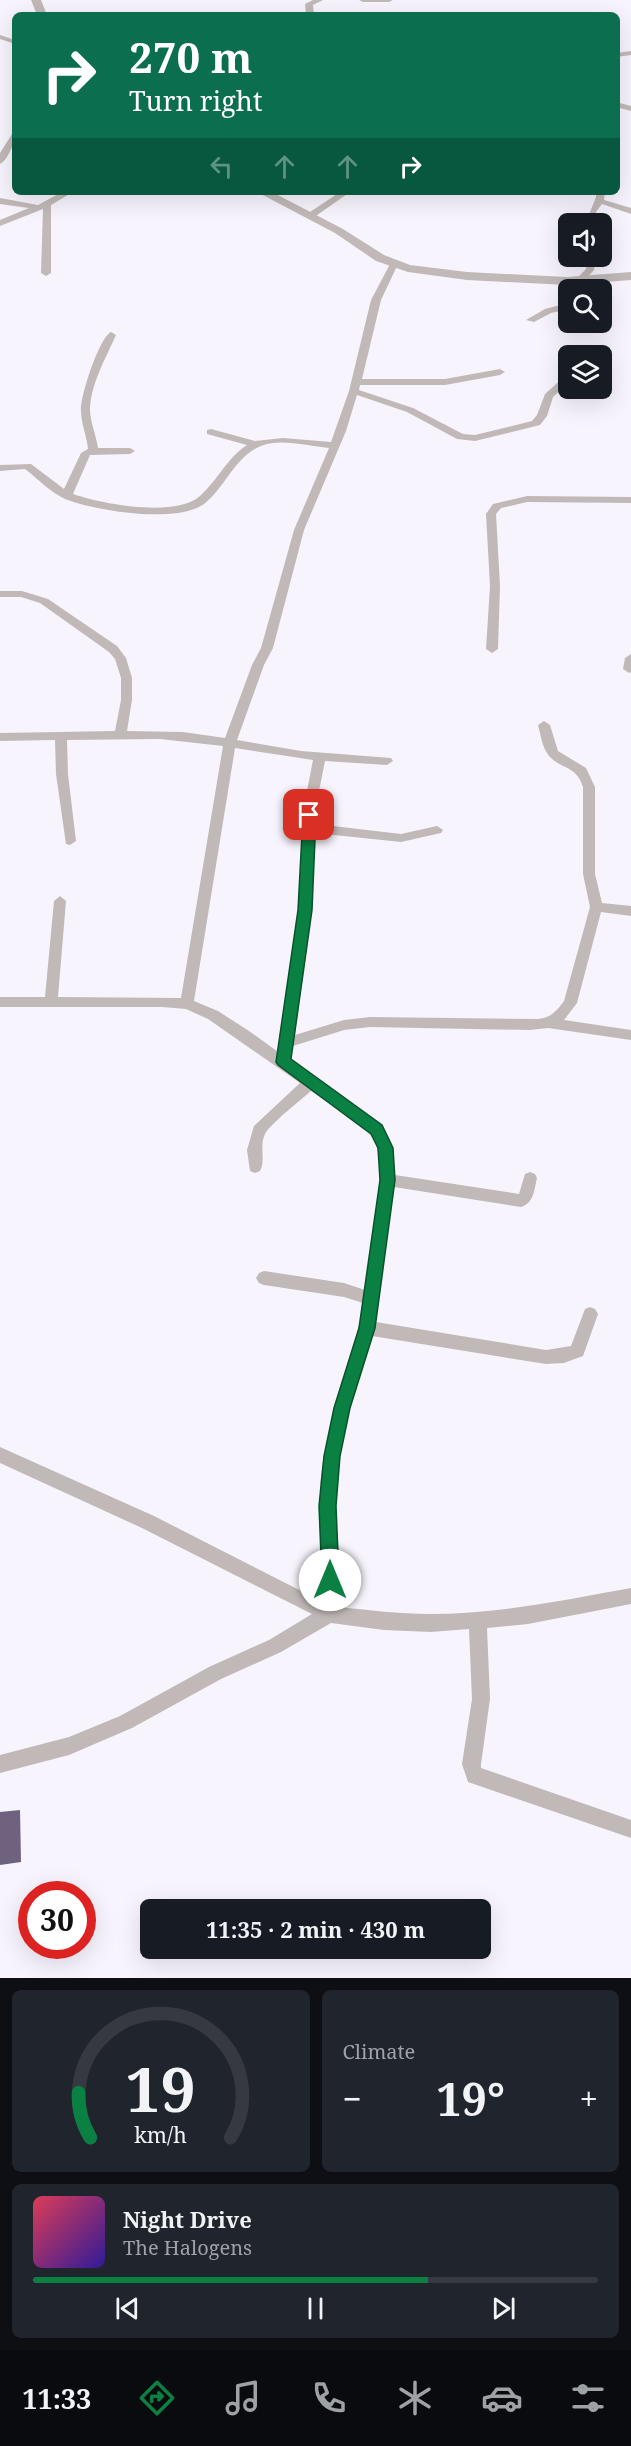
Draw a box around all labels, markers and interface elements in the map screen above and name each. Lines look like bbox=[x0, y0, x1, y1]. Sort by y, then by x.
text: 270 m bbox=[129, 28, 253, 85]
icon: right bbox=[30, 36, 108, 114]
text: Turn right bbox=[129, 82, 262, 119]
icon: left bbox=[205, 150, 238, 183]
icon: ahead bbox=[268, 150, 301, 183]
icon: ahead bbox=[331, 150, 364, 183]
icon: right bbox=[394, 150, 427, 183]
map controls bbox=[558, 213, 612, 399]
button: sound bbox=[558, 213, 612, 267]
button: search bbox=[558, 279, 612, 333]
button: layers bbox=[558, 345, 612, 399]
pin bbox=[283, 789, 334, 840]
icon: arrive bbox=[292, 798, 325, 831]
position arrow bbox=[298, 1548, 362, 1612]
speed limit sign: 30 bbox=[18, 1881, 96, 1959]
text: 11:35 · 2 min · 430 m bbox=[206, 1914, 425, 1944]
text: Climate bbox=[343, 2038, 415, 2065]
text: 19 bbox=[125, 2045, 196, 2130]
text: 19° bbox=[436, 2068, 505, 2129]
text: − bbox=[343, 2076, 362, 2121]
text: + bbox=[580, 2076, 598, 2121]
text: km/h bbox=[134, 2120, 187, 2149]
text: Night Drive bbox=[123, 2204, 252, 2234]
text: The Halogens bbox=[123, 2234, 252, 2261]
icon: previous bbox=[111, 2292, 144, 2325]
icon: pause bbox=[299, 2292, 332, 2325]
icon: next bbox=[487, 2292, 520, 2325]
icon: directions bbox=[136, 2377, 178, 2419]
icon: music bbox=[222, 2377, 264, 2419]
icon: phone bbox=[308, 2377, 350, 2419]
icon: climate bbox=[394, 2377, 436, 2419]
icon: car bbox=[481, 2377, 523, 2419]
icon: filters bbox=[567, 2377, 609, 2419]
text: 11:33 bbox=[22, 2380, 91, 2417]

